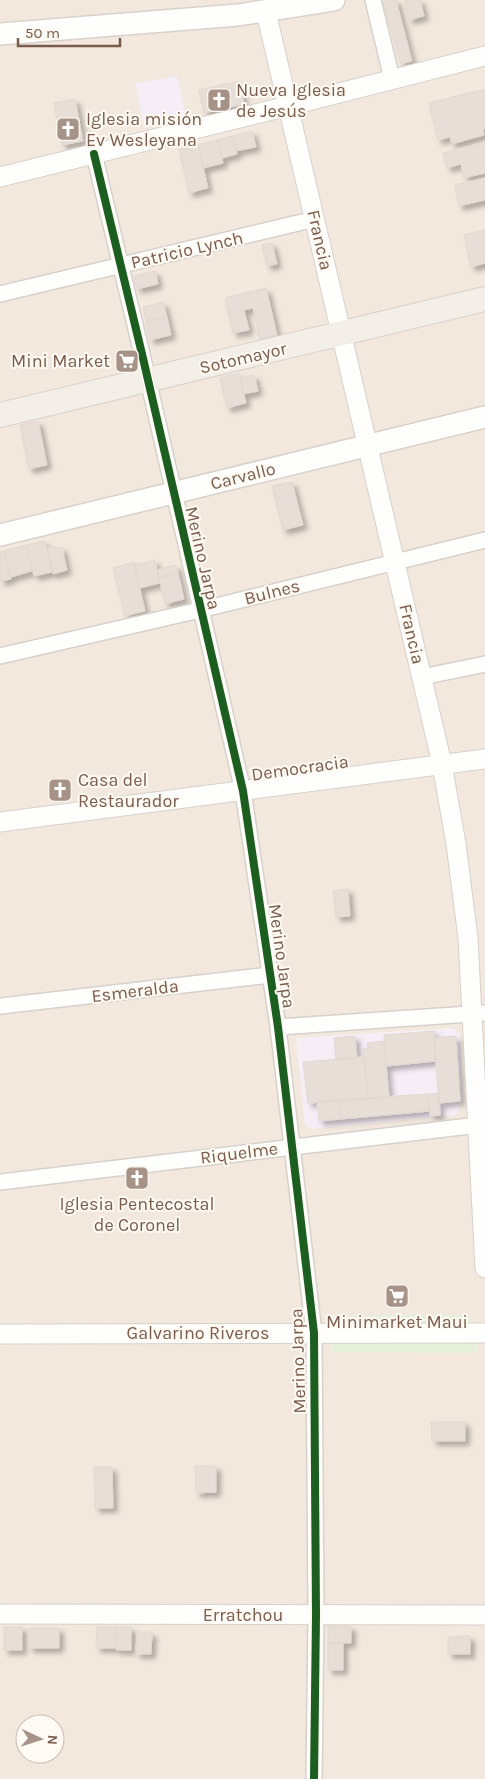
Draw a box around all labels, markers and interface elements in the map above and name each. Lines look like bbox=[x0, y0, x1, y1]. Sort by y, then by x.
scale bar bbox=[18, 15, 120, 47]
text: 50 m bbox=[25, 24, 60, 42]
place label: Nueva Iglesia de Jesús bbox=[236, 79, 346, 122]
church icon: Nueva Iglesia de Jesús bbox=[206, 87, 232, 113]
place label: Iglesia misión Ev Wesleyana bbox=[86, 108, 202, 151]
church icon: Iglesia misión Ev Wesleyana bbox=[55, 116, 81, 142]
street label: Francia bbox=[302, 208, 338, 272]
street label: Patricio Lynch bbox=[129, 226, 245, 274]
street label: Sotomayor bbox=[197, 337, 289, 379]
supermarket icon: Mini Market bbox=[114, 348, 140, 374]
place label: Mini Market bbox=[11, 350, 110, 372]
street label: Carvallo bbox=[208, 457, 278, 495]
street label: Merino Jarpa bbox=[180, 504, 226, 612]
street label: Bulnes bbox=[242, 574, 302, 610]
street label: Francia bbox=[394, 602, 430, 666]
street label: Democracia bbox=[250, 750, 350, 786]
place label: Casa del Restaurador bbox=[78, 769, 179, 812]
church icon: Casa del Restaurador bbox=[47, 777, 73, 803]
street label: Merino Jarpa bbox=[264, 902, 300, 1010]
street label: Esmeralda bbox=[90, 975, 180, 1007]
street label: Riquelme bbox=[199, 1137, 279, 1169]
church icon: Iglesia Pentecostal de Coronel bbox=[124, 1165, 150, 1191]
place label: Iglesia Pentecostal de Coronel bbox=[60, 1193, 214, 1236]
supermarket icon: Minimarket Maui bbox=[384, 1283, 410, 1309]
street label: Merino Jarpa bbox=[285, 1308, 311, 1414]
place label: Minimarket Maui bbox=[326, 1311, 468, 1333]
street label: Galvarino Riveros bbox=[127, 1322, 269, 1344]
street label: Erratchou bbox=[203, 1604, 283, 1626]
north arrow bbox=[15, 1714, 65, 1764]
text: N bbox=[44, 1734, 61, 1745]

